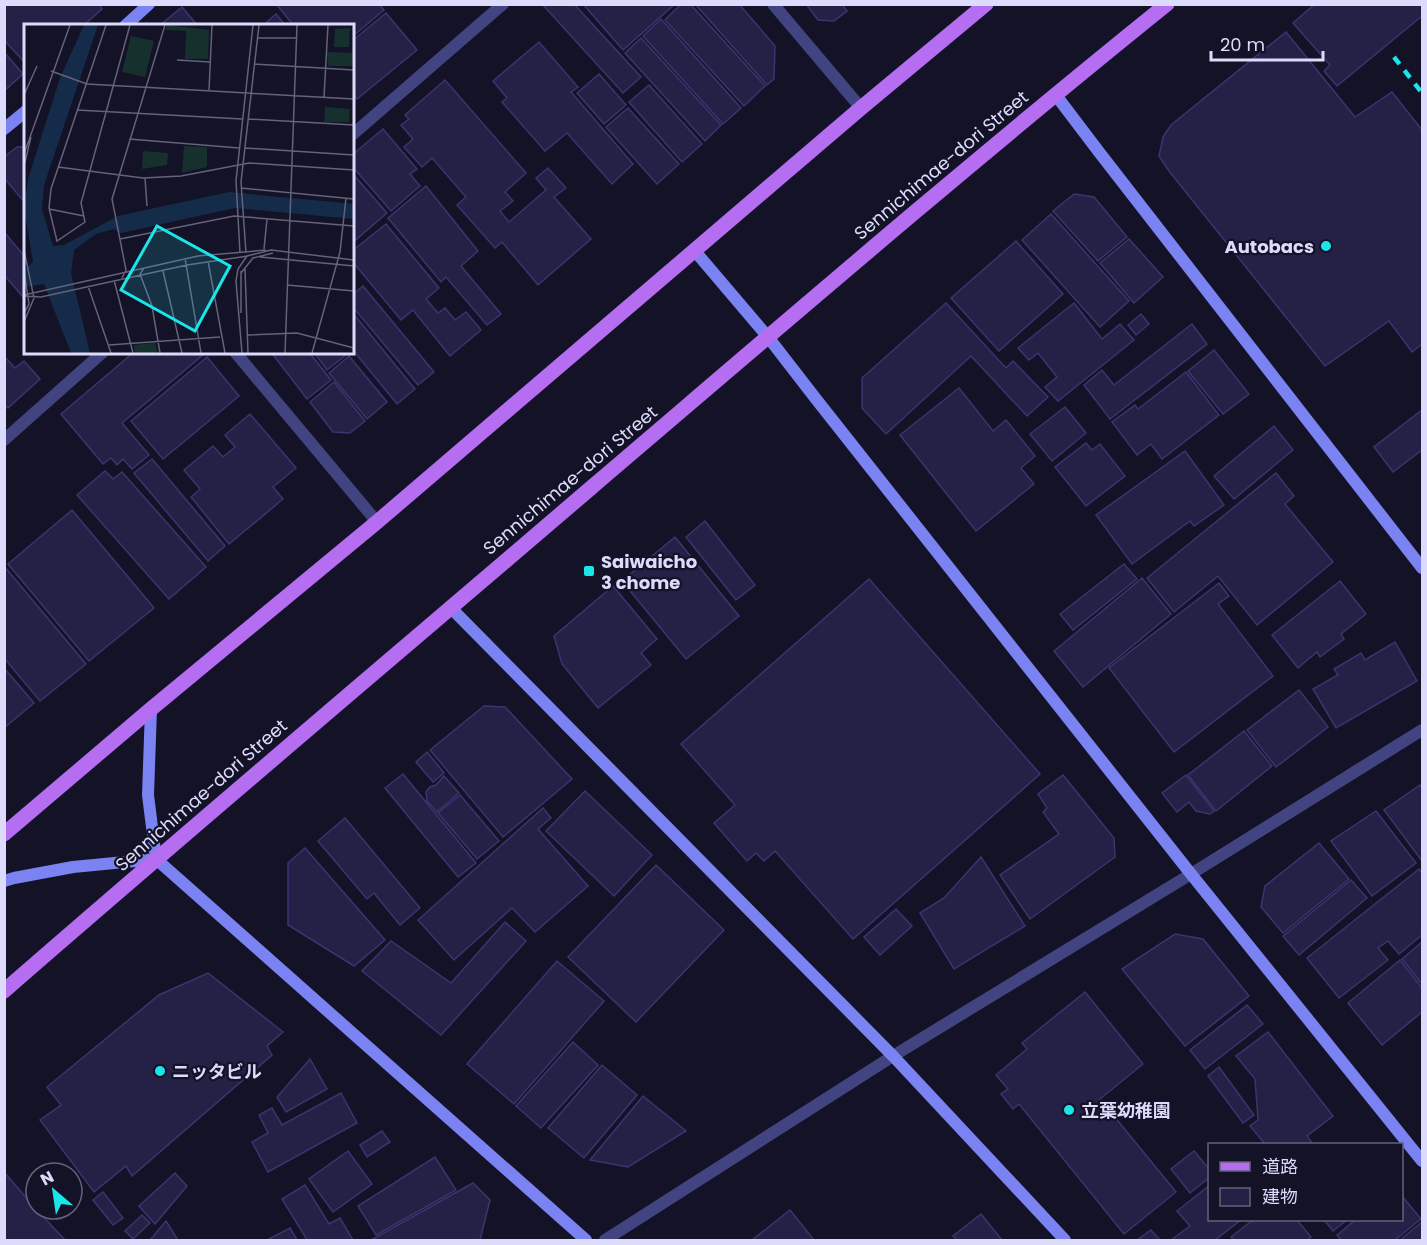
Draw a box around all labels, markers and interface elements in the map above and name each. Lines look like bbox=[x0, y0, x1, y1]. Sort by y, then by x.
inset map bbox=[24, 24, 354, 354]
scale bar bbox=[1211, 24, 1324, 62]
text: 20 m bbox=[1220, 32, 1265, 57]
street label: Sennichimae-dori Street bbox=[849, 85, 1033, 245]
place label: Autobacs bbox=[1224, 234, 1314, 259]
marker: Autobacs bbox=[1319, 239, 1333, 253]
street label: Sennichimae-dori Street bbox=[478, 400, 662, 560]
place label: Saiwaicho 3 chome bbox=[601, 549, 697, 595]
marker: Saiwaicho 3 chome bbox=[582, 564, 596, 578]
street label: Sennichimae-dori Street bbox=[110, 713, 292, 877]
place label: ニッタビル bbox=[172, 1059, 262, 1084]
marker: ニッタビル bbox=[153, 1064, 167, 1078]
place label: 立葉幼稚園 bbox=[1081, 1098, 1171, 1123]
marker: 立葉幼稚園 bbox=[1062, 1103, 1076, 1117]
legend bbox=[1208, 1143, 1403, 1221]
text: 道路 bbox=[1262, 1154, 1298, 1179]
north arrow bbox=[24, 1161, 84, 1221]
text: N bbox=[36, 1165, 58, 1191]
text: 建物 bbox=[1262, 1184, 1298, 1209]

